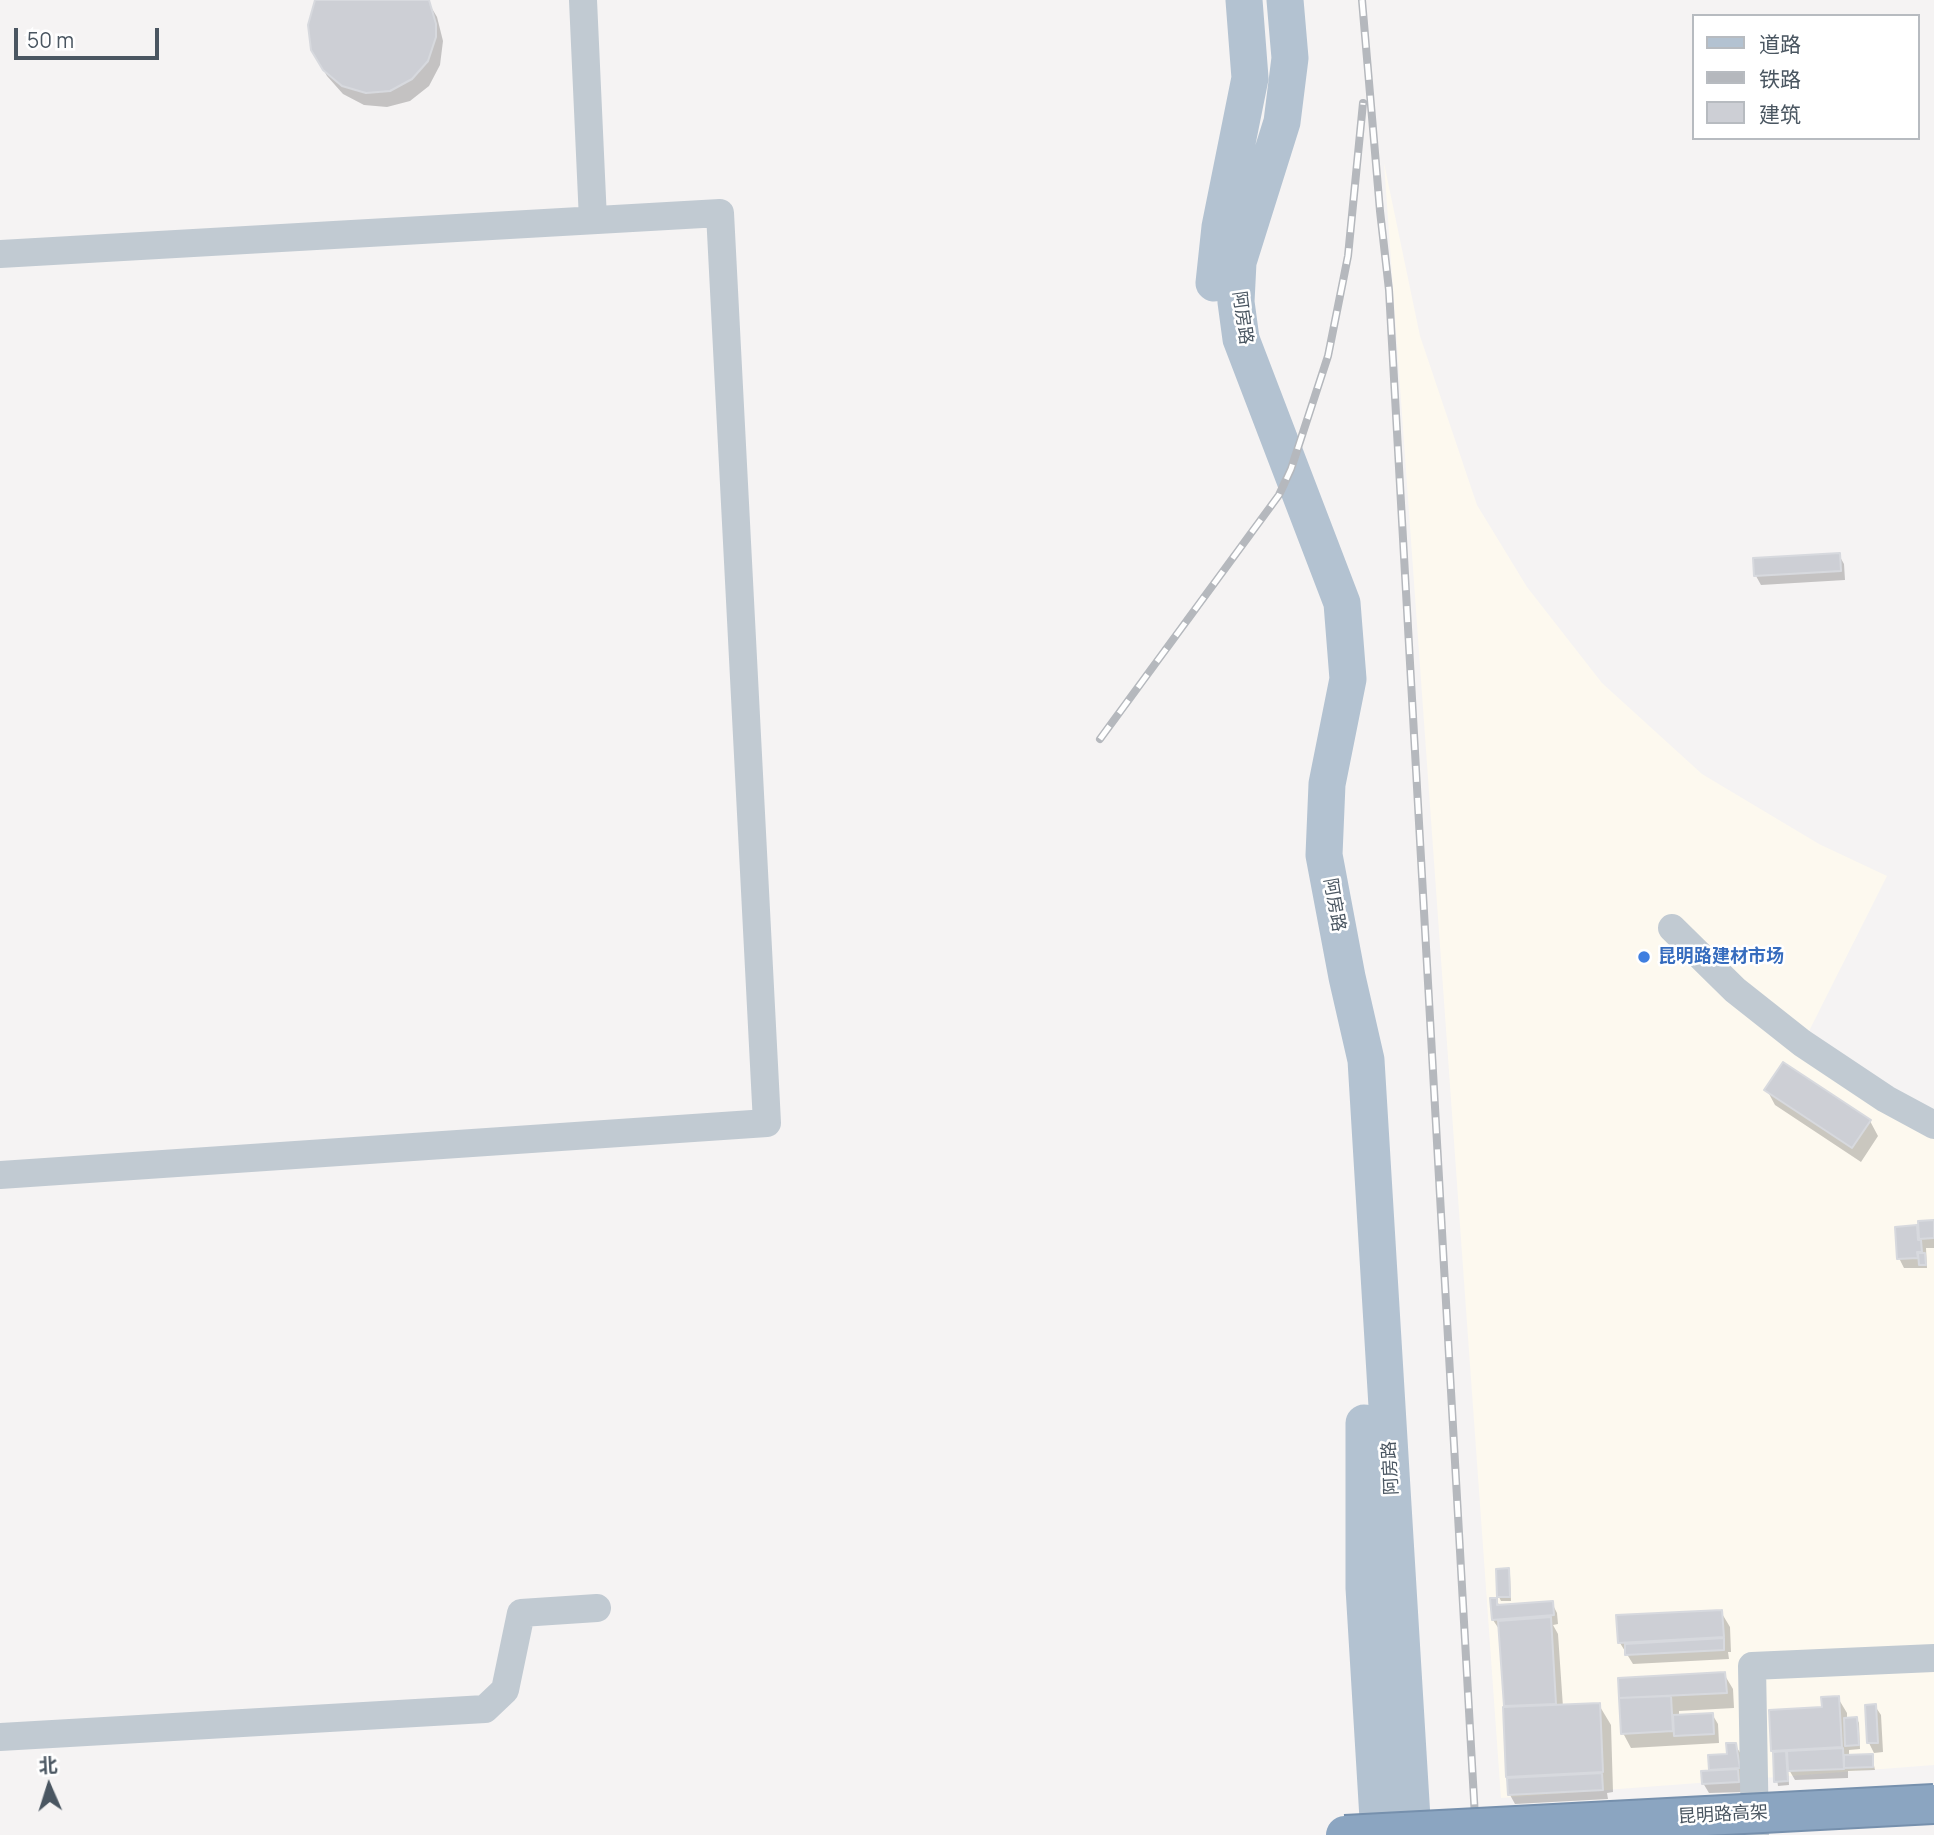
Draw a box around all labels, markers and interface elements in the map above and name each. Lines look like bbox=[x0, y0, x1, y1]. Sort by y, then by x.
scale bar bbox=[18, 14, 163, 58]
legend bbox=[1692, 14, 1920, 140]
text: 50 m bbox=[27, 26, 74, 54]
text: 道路 bbox=[1759, 30, 1801, 58]
text: 铁路 bbox=[1759, 65, 1801, 93]
text: 建筑 bbox=[1759, 100, 1801, 128]
street label: 阿房路 bbox=[1228, 290, 1256, 346]
street label: 阿房路 bbox=[1319, 877, 1349, 933]
place label: 昆明路建材市场 bbox=[1658, 946, 1784, 968]
marker: 昆明路建材市场 bbox=[1636, 949, 1652, 965]
street label: 阿房路 bbox=[1379, 1440, 1403, 1496]
north arrow bbox=[14, 1751, 84, 1821]
text: 北 bbox=[38, 1752, 58, 1779]
street label: 昆明路高架 bbox=[1677, 1802, 1769, 1828]

